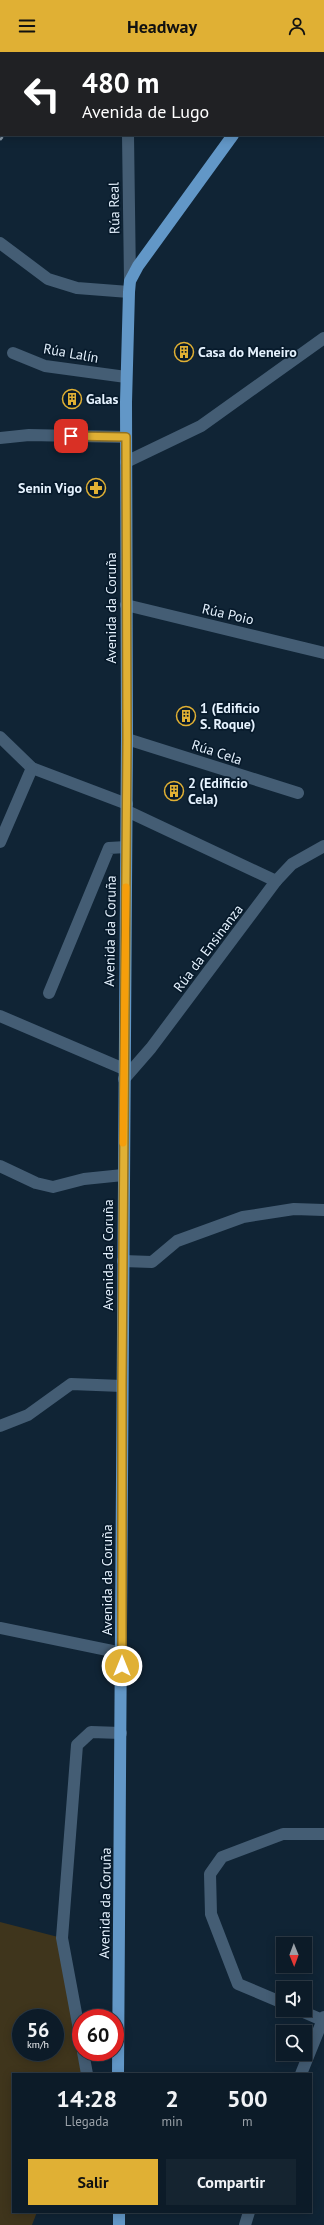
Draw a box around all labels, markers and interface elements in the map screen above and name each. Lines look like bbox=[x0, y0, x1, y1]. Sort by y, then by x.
icon: menu bbox=[16, 15, 38, 37]
text: Headway bbox=[127, 15, 197, 38]
icon: person bbox=[286, 15, 308, 37]
text: 480 m bbox=[82, 64, 159, 101]
icon: left bbox=[16, 68, 68, 120]
text: Avenida de Lugo bbox=[82, 100, 209, 123]
street label: Rúa Real bbox=[105, 182, 123, 234]
street label: Rúa Lalín bbox=[42, 339, 100, 367]
building icon: Casa do Meneiro bbox=[173, 341, 195, 363]
place label: Casa do Meneiro bbox=[198, 343, 297, 361]
building icon: Galas bbox=[61, 388, 83, 410]
place label: Galas bbox=[86, 390, 119, 408]
pin bbox=[54, 419, 88, 453]
icon: arrive bbox=[60, 425, 82, 447]
pharmacy icon: Senin Vigo bbox=[85, 477, 107, 499]
place label: Senin Vigo bbox=[18, 479, 82, 497]
street label: Avenida da Coruña bbox=[102, 552, 120, 664]
street label: Rúa Poio bbox=[200, 599, 256, 629]
place label: 1 (Edificio S. Roque) bbox=[200, 699, 260, 733]
building icon: 1 (Edificio S. Roque) bbox=[175, 705, 197, 727]
street label: Rúa Cela bbox=[189, 735, 245, 769]
place label: 2 (Edificio Cela) bbox=[188, 774, 248, 808]
building icon: 2 (Edificio Cela) bbox=[163, 780, 185, 802]
street label: Avenida da Coruña bbox=[100, 875, 120, 987]
street label: Rúa da Ensinanza bbox=[169, 901, 247, 995]
street label: Avenida da Coruña bbox=[99, 1199, 117, 1311]
street label: Avenida da Coruña bbox=[98, 1524, 116, 1636]
position arrow bbox=[101, 1645, 143, 1687]
street label: Avenida da Coruña bbox=[95, 1847, 115, 1959]
north arrow bbox=[276, 1937, 312, 1973]
map controls bbox=[276, 1937, 312, 2061]
button: sound bbox=[276, 1981, 312, 2017]
speed limit sign: 60 bbox=[72, 2009, 124, 2061]
text: 56 bbox=[27, 2017, 49, 2043]
button: search bbox=[276, 2025, 312, 2061]
text: km/h bbox=[27, 2038, 49, 2051]
text: 14:28 bbox=[56, 2083, 117, 2114]
text: 2 bbox=[165, 2083, 179, 2114]
text: 500 bbox=[227, 2083, 268, 2114]
text: Llegada bbox=[65, 2113, 109, 2130]
text: min bbox=[161, 2113, 183, 2130]
text: m bbox=[242, 2113, 253, 2130]
button: Salir bbox=[28, 2159, 158, 2205]
button: Compartir bbox=[166, 2159, 296, 2205]

